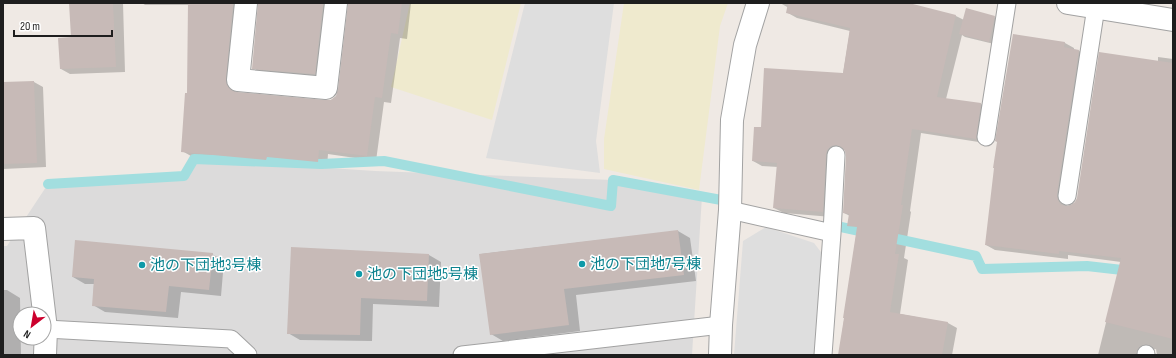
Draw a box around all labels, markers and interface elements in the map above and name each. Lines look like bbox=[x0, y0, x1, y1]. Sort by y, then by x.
scale bar bbox=[14, 12, 112, 38]
text: 20 m bbox=[20, 19, 40, 34]
place label: 池の下団地7号棟 bbox=[590, 255, 701, 274]
place label: 池の下団地3号棟 bbox=[150, 256, 261, 275]
marker: 池の下団地7号棟 bbox=[577, 259, 587, 269]
marker: 池の下団地3号棟 bbox=[137, 260, 147, 270]
place label: 池の下団地5号棟 bbox=[367, 265, 478, 284]
marker: 池の下団地5号棟 bbox=[354, 269, 364, 279]
north arrow bbox=[12, 306, 52, 346]
text: N bbox=[21, 327, 33, 341]

